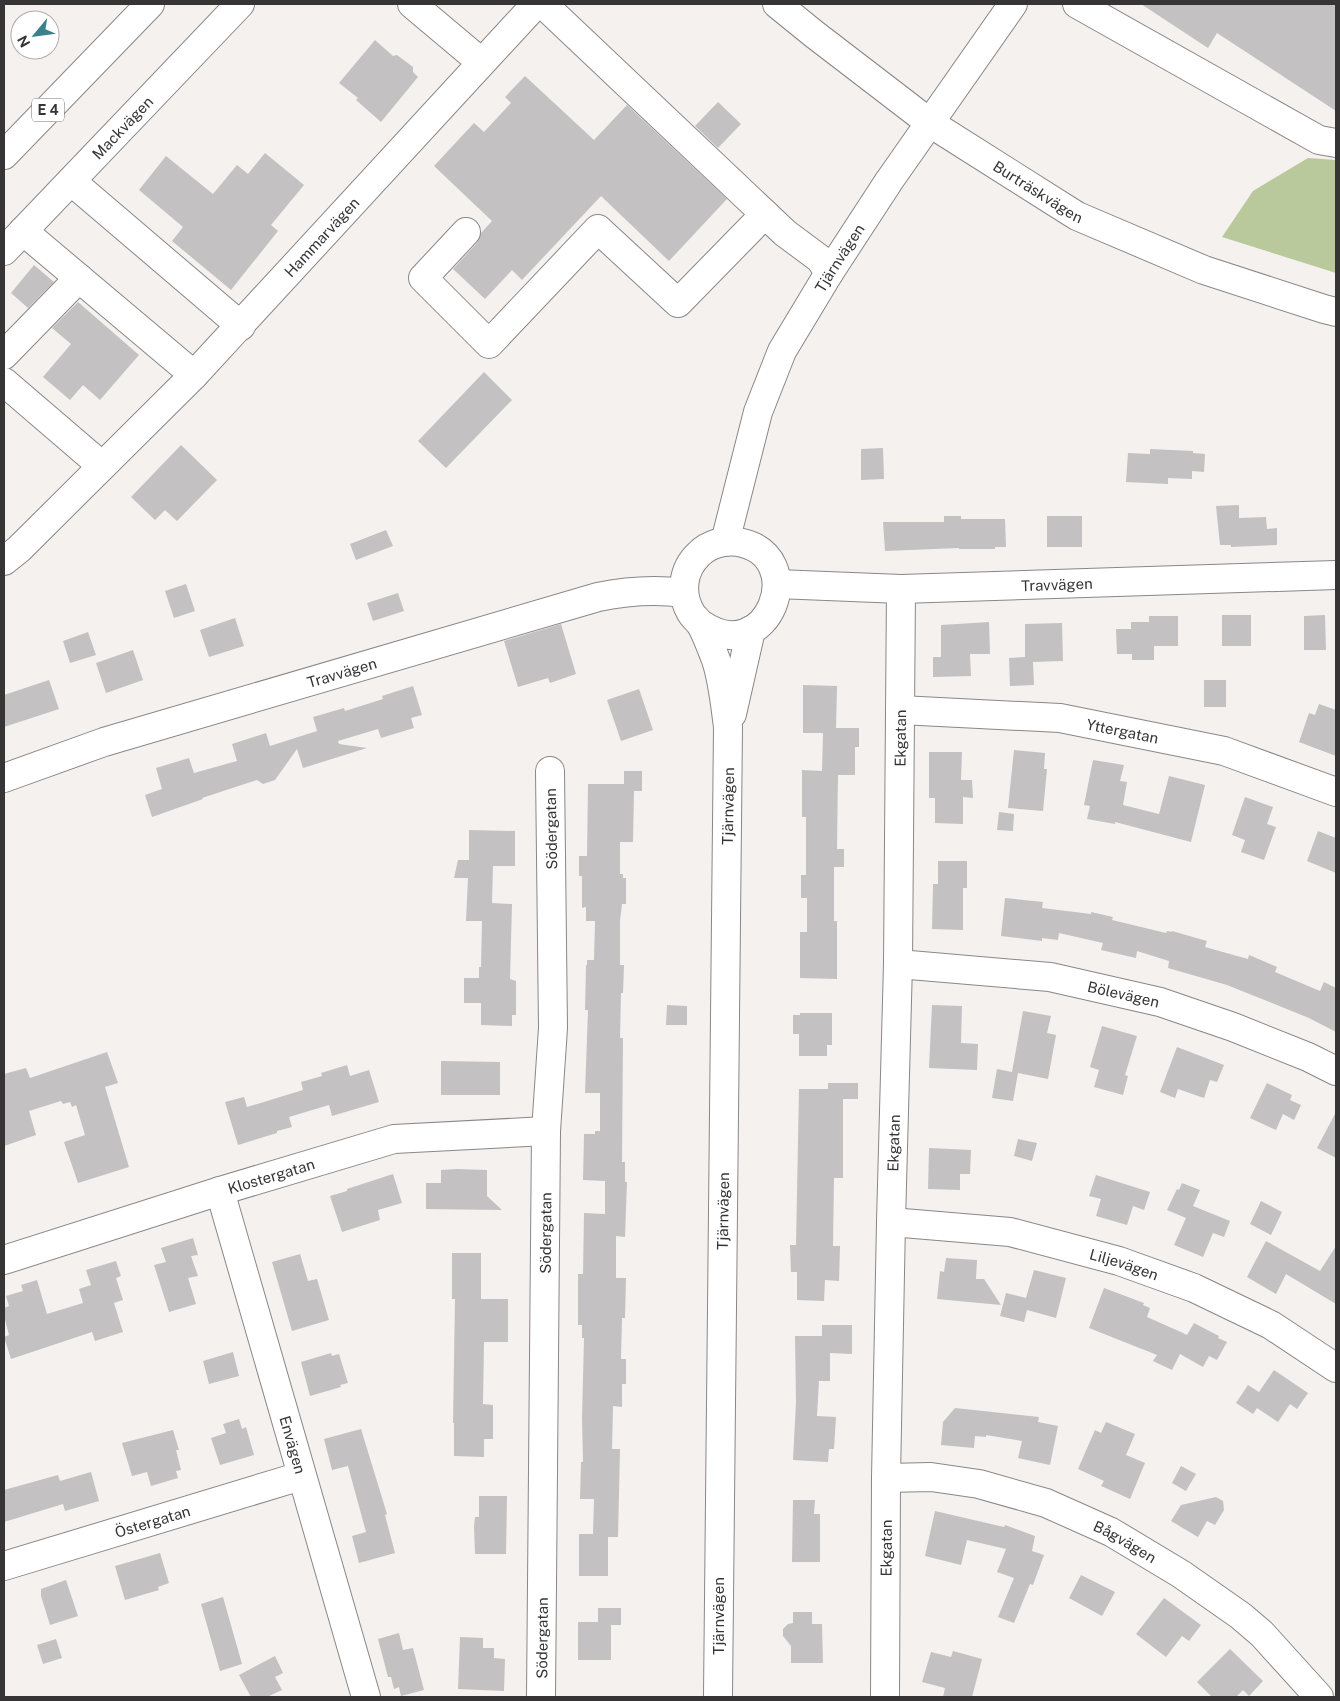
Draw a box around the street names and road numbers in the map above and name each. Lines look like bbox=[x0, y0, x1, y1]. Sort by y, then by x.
street label: Mackvägen bbox=[88, 93, 156, 162]
road number: E 4 bbox=[32, 98, 64, 122]
street label: Burträskvägen bbox=[991, 157, 1085, 226]
street label: Hammarvägen bbox=[281, 194, 362, 280]
street label: Tjärnvägen bbox=[811, 221, 867, 295]
street label: Travvägen bbox=[1021, 574, 1093, 594]
street label: Travvägen bbox=[305, 654, 378, 690]
street label: Ekgatan bbox=[891, 710, 909, 767]
street label: Yttergatan bbox=[1085, 715, 1160, 746]
street label: Tjärnvägen bbox=[719, 767, 737, 845]
street label: Södergatan bbox=[542, 788, 560, 870]
street label: Bölevägen bbox=[1086, 977, 1161, 1010]
street label: Ekgatan bbox=[884, 1114, 902, 1172]
street label: Klostergatan bbox=[226, 1155, 317, 1197]
street label: Tjärnvägen bbox=[714, 1172, 732, 1250]
street label: Södergatan bbox=[536, 1192, 554, 1274]
street label: Liljevägen bbox=[1088, 1245, 1161, 1283]
street label: Envägen bbox=[277, 1414, 310, 1476]
street label: Östergatan bbox=[112, 1502, 192, 1540]
street label: Bågvägen bbox=[1091, 1517, 1160, 1566]
street label: Ekgatan bbox=[877, 1519, 894, 1577]
street label: Tjärnvägen bbox=[710, 1577, 727, 1655]
street label: Södergatan bbox=[533, 1597, 550, 1679]

